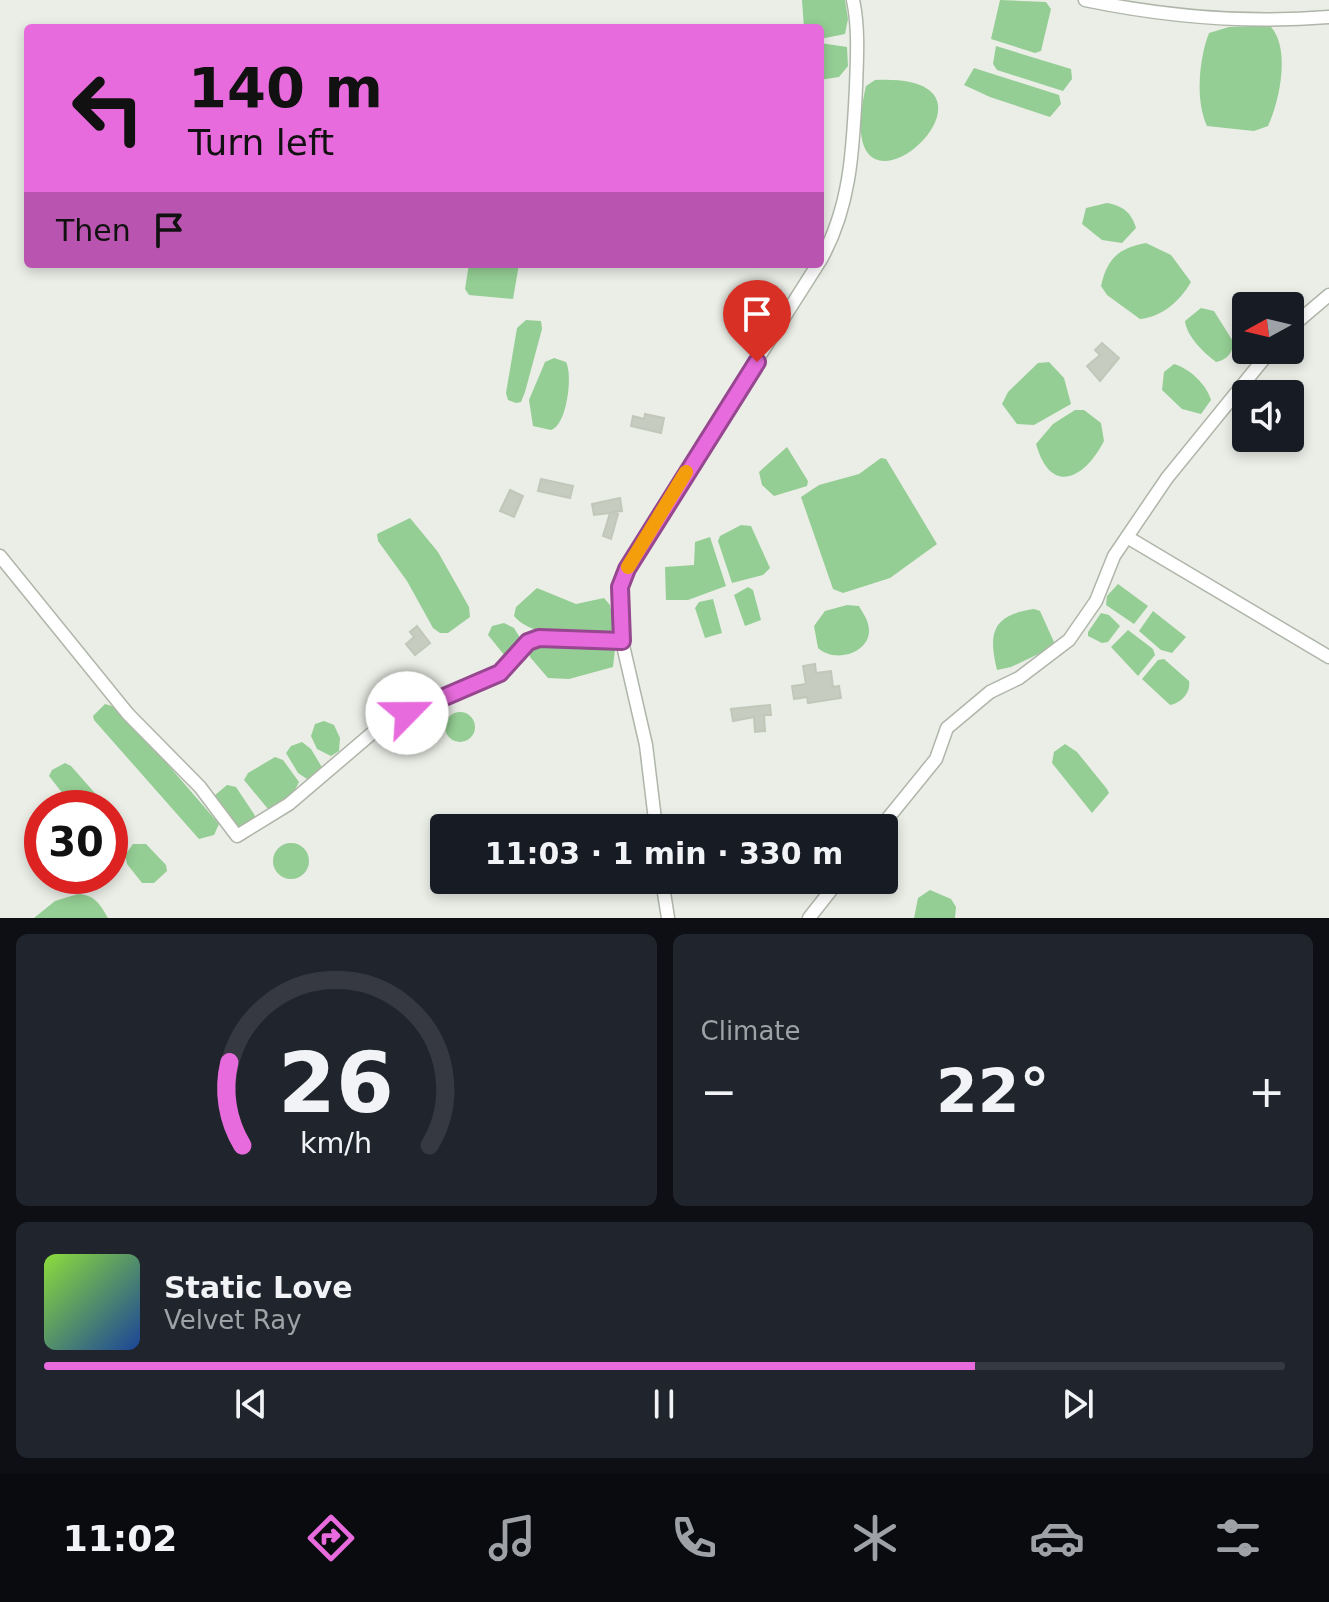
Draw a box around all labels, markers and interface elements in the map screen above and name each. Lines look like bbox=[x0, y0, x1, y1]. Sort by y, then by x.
text: 140 m bbox=[188, 55, 383, 120]
icon: left bbox=[56, 56, 160, 160]
text: Turn left bbox=[188, 122, 334, 163]
icon: arrive bbox=[147, 208, 191, 252]
text: Then bbox=[56, 213, 131, 248]
pin bbox=[723, 280, 791, 362]
icon: arrive bbox=[735, 292, 779, 336]
north arrow bbox=[1232, 292, 1304, 364]
map controls bbox=[1232, 292, 1304, 452]
button: sound bbox=[1232, 380, 1304, 452]
position arrow bbox=[365, 671, 449, 755]
speed limit sign: 30 bbox=[24, 790, 128, 894]
text: 11:03 · 1 min · 330 m bbox=[485, 836, 843, 871]
text: Climate bbox=[701, 1016, 801, 1046]
text: 26 bbox=[278, 1035, 394, 1132]
text: 22° bbox=[936, 1056, 1050, 1126]
text: − bbox=[701, 1066, 737, 1117]
text: + bbox=[1248, 1066, 1285, 1117]
text: km/h bbox=[300, 1126, 372, 1160]
text: Static Love bbox=[164, 1270, 353, 1305]
text: Velvet Ray bbox=[164, 1305, 302, 1335]
icon: previous bbox=[229, 1382, 273, 1426]
icon: pause bbox=[642, 1382, 686, 1426]
icon: next bbox=[1056, 1382, 1100, 1426]
icon: directions bbox=[303, 1510, 359, 1566]
icon: music bbox=[484, 1510, 540, 1566]
icon: phone bbox=[666, 1510, 722, 1566]
icon: climate bbox=[847, 1510, 903, 1566]
icon: car bbox=[1029, 1510, 1085, 1566]
icon: filters bbox=[1210, 1510, 1266, 1566]
text: 11:02 bbox=[63, 1518, 177, 1559]

